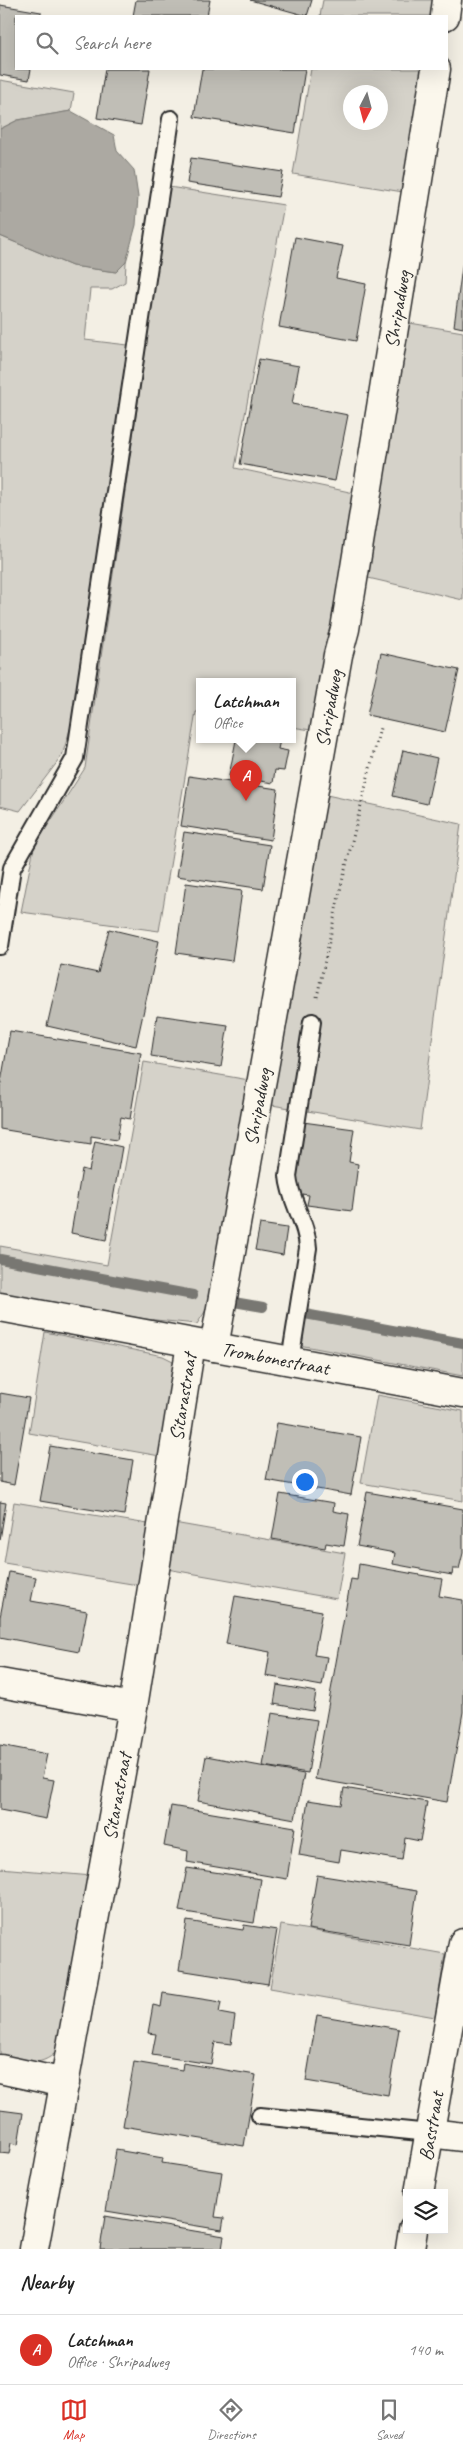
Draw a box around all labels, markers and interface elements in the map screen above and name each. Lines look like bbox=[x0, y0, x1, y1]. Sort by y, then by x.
search box bbox=[15, 15, 448, 70]
icon: search bbox=[33, 29, 61, 57]
text: Search here bbox=[73, 31, 150, 55]
north arrow bbox=[343, 85, 388, 130]
street label: Shripadweg bbox=[379, 267, 416, 350]
street label: Shripadweg bbox=[310, 666, 348, 749]
popup bbox=[196, 678, 296, 743]
text: Latchman bbox=[213, 689, 279, 713]
text: Office bbox=[213, 713, 242, 733]
pin: A bbox=[230, 760, 262, 801]
street label: Shripadweg bbox=[238, 1065, 277, 1147]
street label: Trombonestraat bbox=[219, 1336, 334, 1381]
street label: Sitarastraat bbox=[164, 1348, 203, 1442]
your location bbox=[292, 1469, 318, 1495]
street label: Sitarastraat bbox=[97, 1748, 138, 1842]
street label: Basstraat bbox=[413, 2087, 450, 2163]
map controls bbox=[403, 2189, 448, 2234]
button: layers bbox=[403, 2189, 448, 2234]
text: Nearby bbox=[20, 2269, 73, 2295]
text: Latchman bbox=[67, 2328, 133, 2352]
text: A bbox=[32, 2340, 40, 2360]
text: 140 m bbox=[409, 2340, 443, 2360]
text: Office · Shripadweg bbox=[67, 2352, 169, 2372]
tab: Map bbox=[60, 2396, 88, 2443]
tab: Directions bbox=[207, 2396, 256, 2443]
tab: Saved bbox=[375, 2396, 403, 2443]

